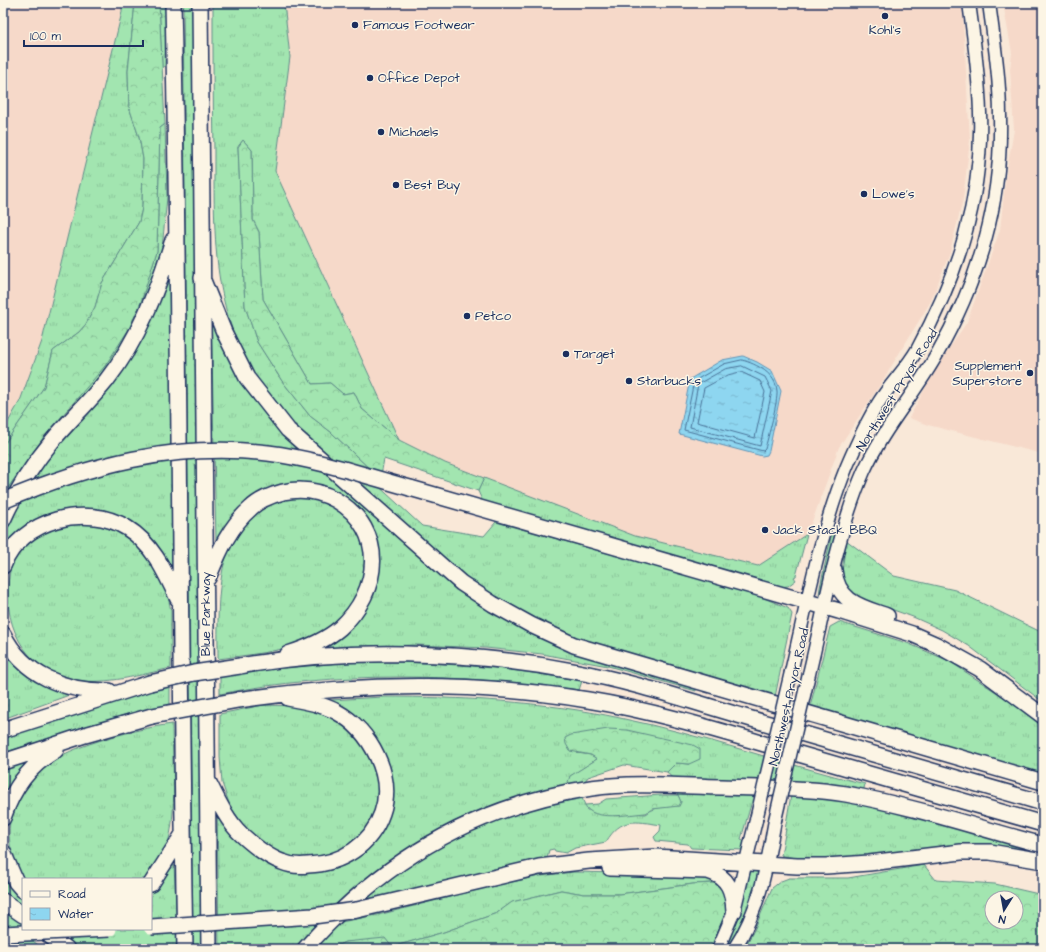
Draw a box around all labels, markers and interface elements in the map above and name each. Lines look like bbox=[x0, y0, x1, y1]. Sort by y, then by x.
marker: Kohl's bbox=[880, 11, 890, 21]
place label: Famous Footwear bbox=[363, 16, 475, 34]
marker: Famous Footwear bbox=[350, 20, 360, 30]
place label: Kohl's bbox=[869, 21, 902, 39]
scale bar bbox=[24, 22, 143, 48]
text: 100 m bbox=[30, 28, 61, 45]
place label: Office Depot bbox=[378, 69, 461, 87]
marker: Office Depot bbox=[365, 73, 375, 83]
place label: Michaels bbox=[389, 123, 439, 141]
marker: Michaels bbox=[376, 127, 386, 137]
place label: Best Buy bbox=[404, 176, 460, 195]
marker: Best Buy bbox=[391, 180, 401, 190]
place label: Lowe's bbox=[872, 185, 915, 203]
marker: Lowe's bbox=[859, 189, 869, 199]
place label: Petco bbox=[475, 307, 512, 325]
marker: Petco bbox=[462, 311, 472, 321]
street label: Northwest Pryor Road bbox=[852, 325, 943, 455]
place label: Target bbox=[574, 345, 616, 364]
marker: Target bbox=[561, 349, 571, 359]
place label: Supplement Superstore bbox=[952, 357, 1023, 390]
marker: Supplement Superstore bbox=[1025, 368, 1035, 378]
place label: Starbucks bbox=[637, 372, 702, 390]
marker: Starbucks bbox=[624, 376, 634, 386]
place label: Jack Stack BBQ bbox=[773, 521, 877, 539]
marker: Jack Stack BBQ bbox=[760, 525, 770, 535]
street label: Blue Parkway bbox=[197, 572, 216, 656]
street label: Northwest Pryor Road bbox=[764, 626, 815, 768]
legend bbox=[22, 878, 152, 930]
text: Road bbox=[58, 886, 86, 903]
north arrow bbox=[984, 890, 1024, 930]
text: Water bbox=[58, 906, 94, 923]
text: N bbox=[997, 911, 1007, 927]

